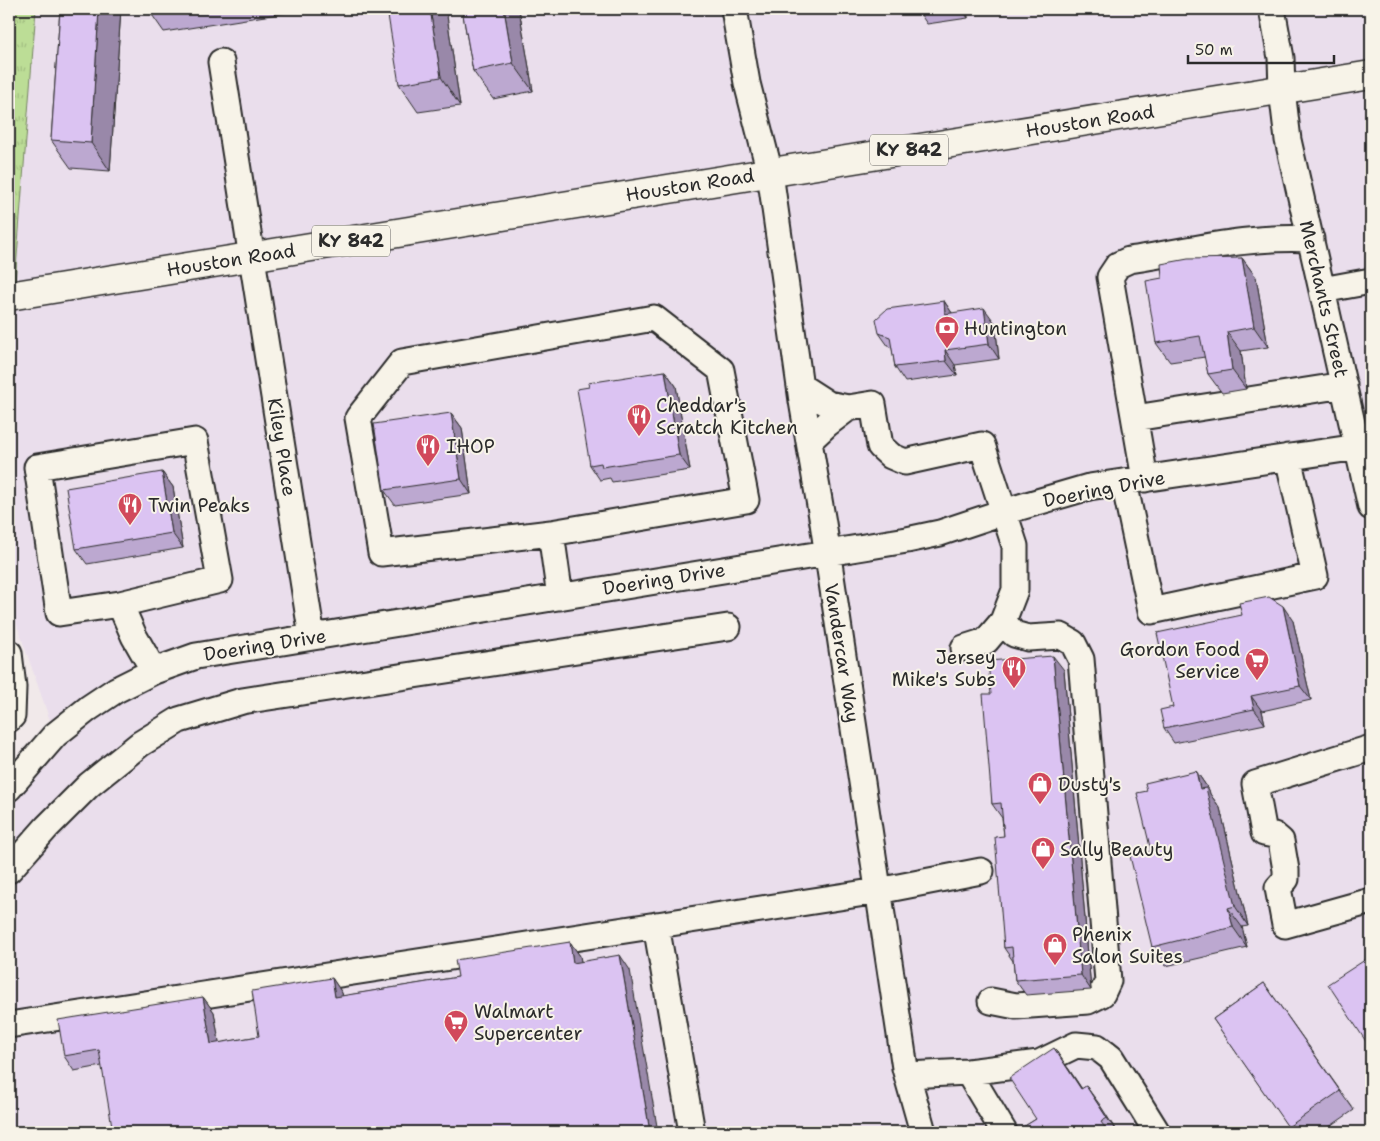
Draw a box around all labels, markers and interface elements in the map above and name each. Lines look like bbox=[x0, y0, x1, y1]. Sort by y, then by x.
scale bar bbox=[1188, 32, 1334, 64]
text: 50 m bbox=[1195, 40, 1233, 60]
street label: Houston Road bbox=[1024, 98, 1156, 144]
road number: KY 842 bbox=[870, 134, 948, 166]
street label: Houston Road bbox=[624, 162, 756, 208]
street label: Merchants Street bbox=[1294, 218, 1354, 380]
road number: KY 842 bbox=[312, 226, 390, 256]
street label: Houston Road bbox=[165, 237, 297, 283]
bank icon: Huntington bbox=[934, 315, 960, 349]
place label: Huntington bbox=[964, 316, 1067, 341]
place label: Cheddar's Scratch Kitchen bbox=[656, 393, 798, 440]
street label: Kiley Place bbox=[262, 396, 302, 498]
restaurant icon: Cheddar's Scratch Kitchen bbox=[626, 403, 652, 437]
restaurant icon: IHOP bbox=[415, 433, 441, 467]
place label: IHOP bbox=[446, 434, 495, 459]
street label: Doering Drive bbox=[1041, 465, 1167, 513]
restaurant icon: Twin Peaks bbox=[117, 492, 143, 526]
place label: Twin Peaks bbox=[148, 493, 250, 518]
street label: Doering Drive bbox=[601, 557, 727, 601]
street label: Vandercar Way bbox=[819, 581, 865, 725]
street label: Doering Drive bbox=[202, 623, 328, 667]
place label: Gordon Food Service bbox=[1120, 637, 1240, 684]
place label: Jersey Mike's Subs bbox=[892, 645, 996, 692]
supermarket icon: Gordon Food Service bbox=[1244, 647, 1270, 681]
restaurant icon: Jersey Mike's Subs bbox=[1001, 655, 1027, 689]
shop icon: Dusty's bbox=[1027, 771, 1053, 805]
place label: Dusty's bbox=[1058, 772, 1122, 797]
shop icon: Sally Beauty bbox=[1030, 836, 1056, 870]
place label: Sally Beauty bbox=[1060, 837, 1173, 862]
place label: Phenix Salon Suites bbox=[1072, 922, 1183, 969]
shop icon: Phenix Salon Suites bbox=[1042, 932, 1068, 966]
place label: Walmart Supercenter bbox=[474, 999, 582, 1046]
supermarket icon: Walmart Supercenter bbox=[443, 1009, 469, 1043]

